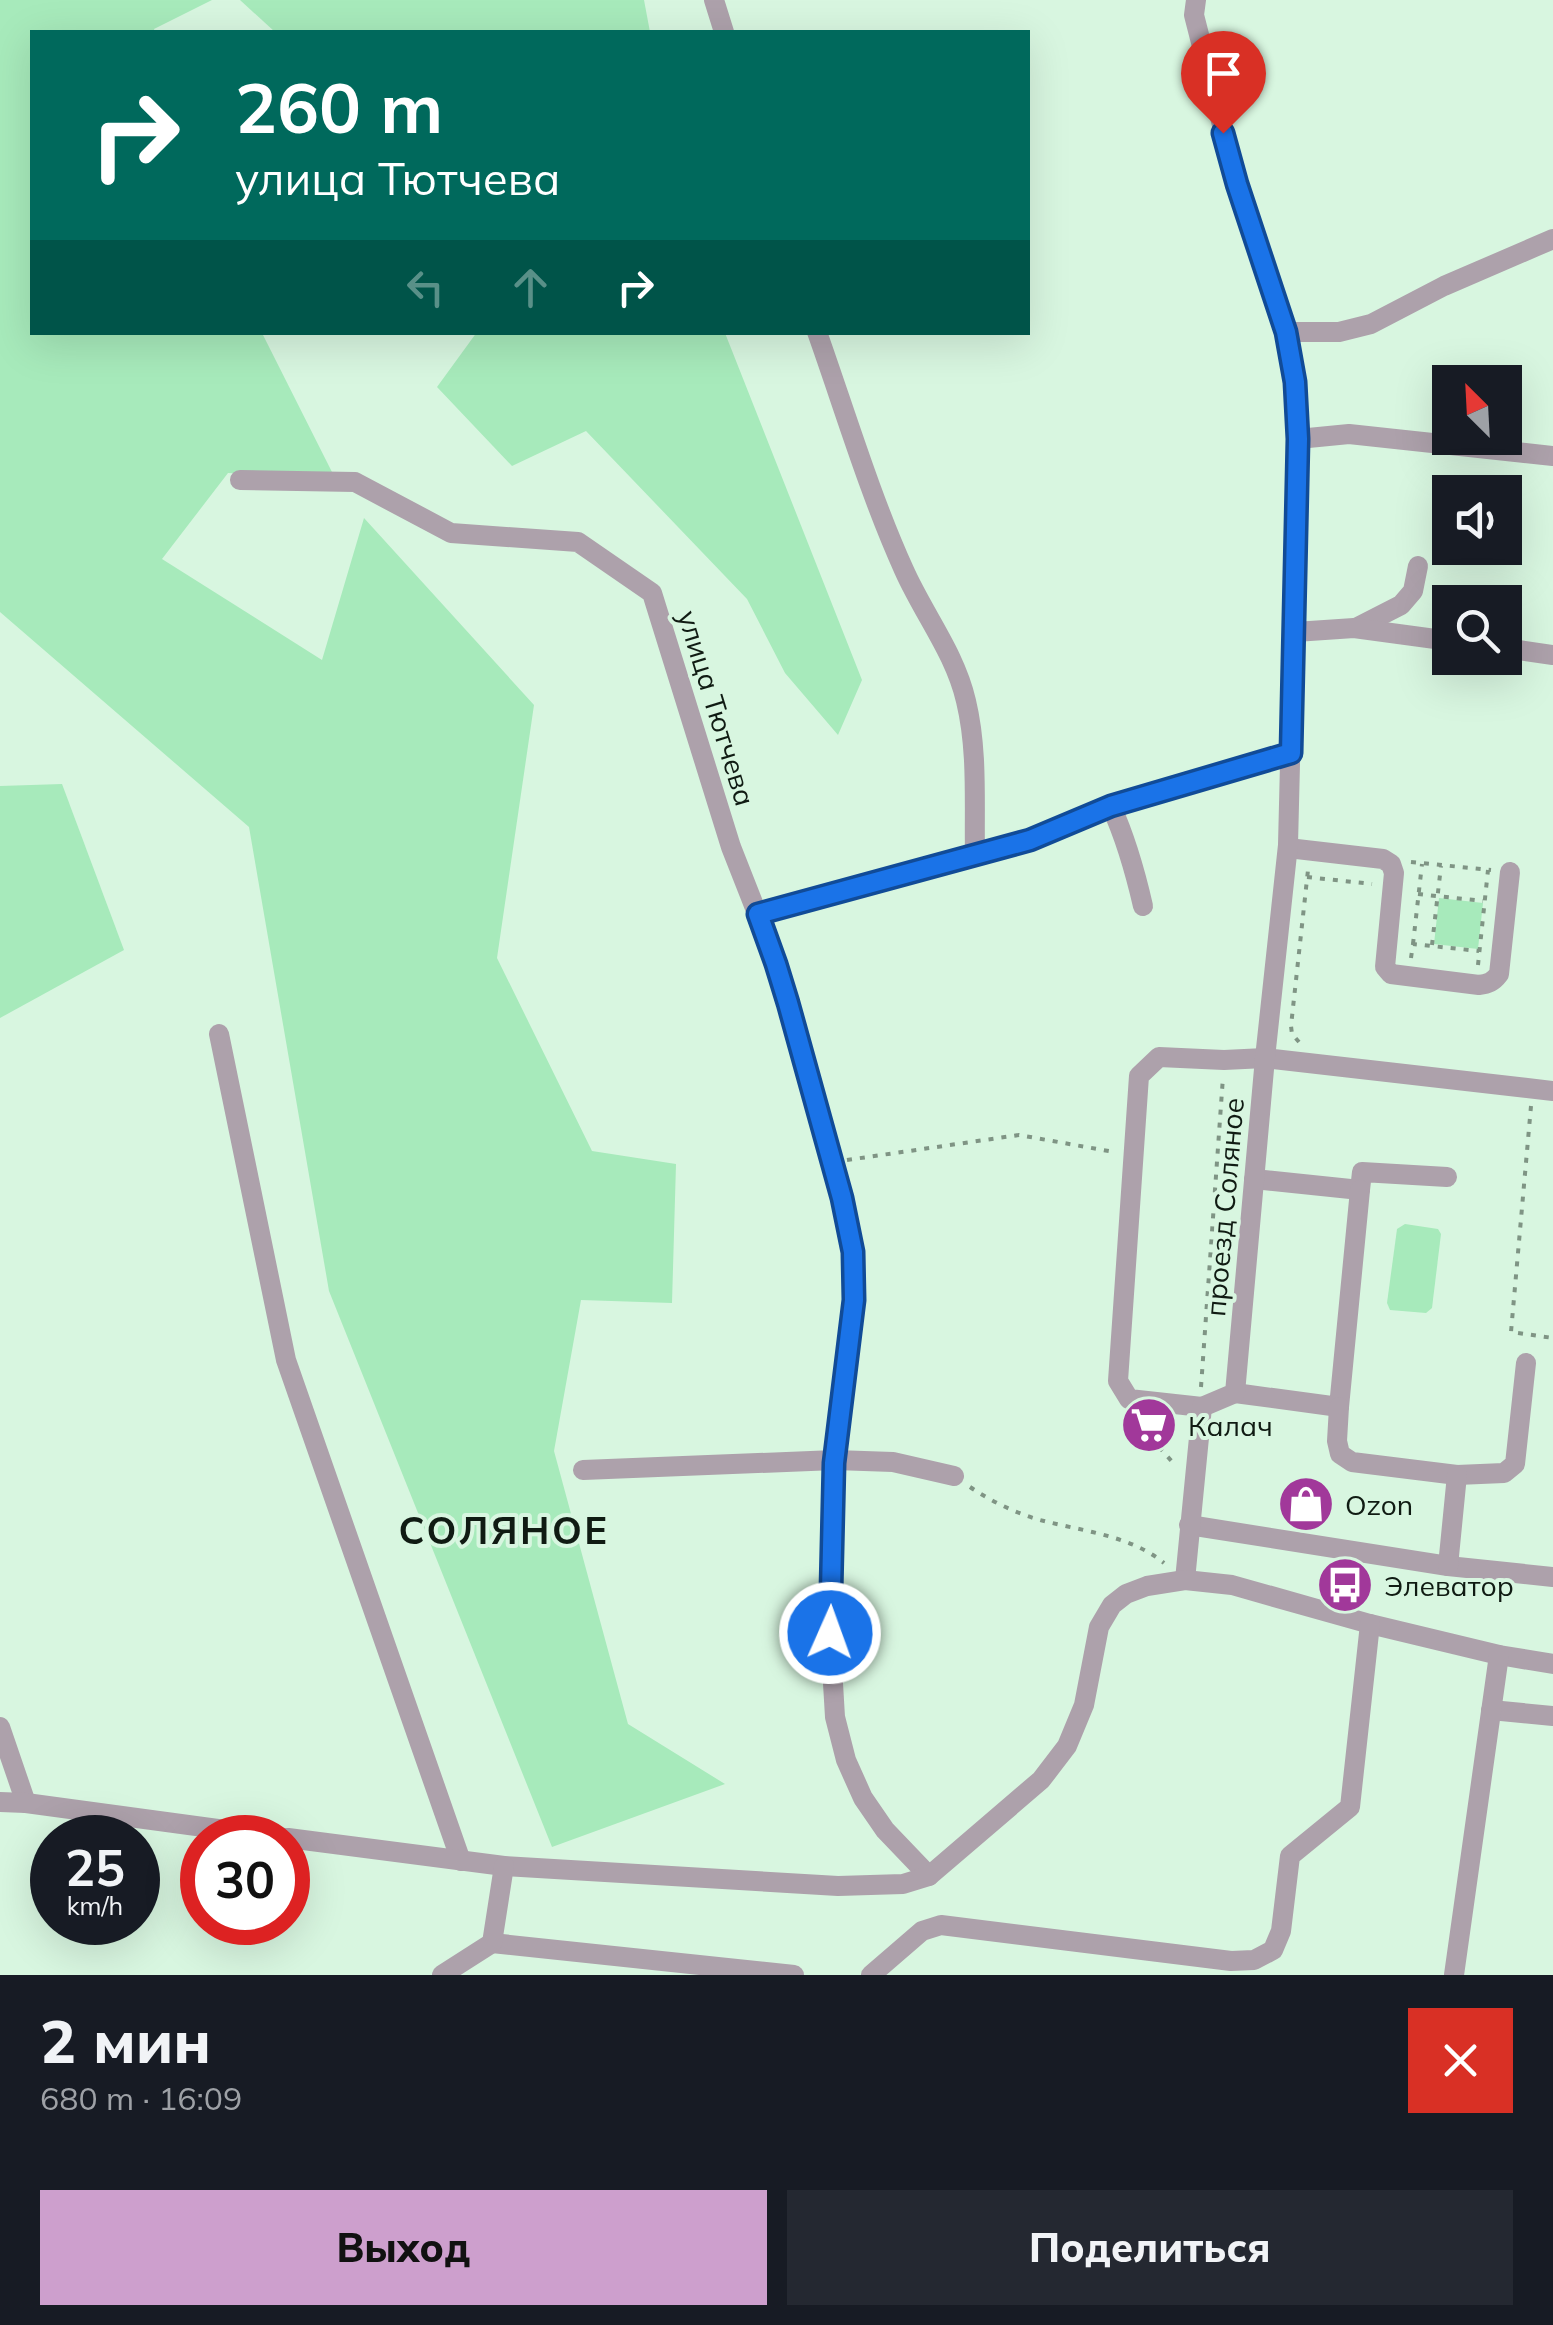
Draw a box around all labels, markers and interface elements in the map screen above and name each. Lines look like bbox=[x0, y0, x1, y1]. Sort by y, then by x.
pin bbox=[1181, 31, 1266, 134]
icon: arrive bbox=[1196, 46, 1251, 101]
text: 260 m bbox=[235, 63, 443, 151]
icon: right bbox=[70, 70, 200, 200]
text: улица Тютчева bbox=[235, 150, 560, 206]
icon: left bbox=[398, 260, 453, 315]
icon: ahead bbox=[503, 260, 558, 315]
icon: right bbox=[608, 260, 663, 315]
north arrow bbox=[1432, 365, 1522, 455]
map controls bbox=[1432, 365, 1522, 675]
button: sound bbox=[1432, 475, 1522, 565]
button: search bbox=[1432, 585, 1522, 675]
street label: улица Тютчева bbox=[671, 606, 763, 810]
street label: проезд Соляное bbox=[1197, 1096, 1251, 1318]
supermarket icon: Калач bbox=[1119, 1395, 1179, 1455]
place label: Калач bbox=[1188, 1408, 1273, 1443]
shop icon: Ozon bbox=[1276, 1474, 1336, 1534]
place label: Ozon bbox=[1345, 1487, 1413, 1522]
district label: СОЛЯНОЕ bbox=[399, 1506, 609, 1554]
bus stop icon: Элеватор bbox=[1315, 1555, 1375, 1615]
place label: Элеватор bbox=[1384, 1568, 1514, 1603]
position arrow bbox=[778, 1581, 882, 1685]
speed limit sign: 30 bbox=[180, 1815, 310, 1945]
text: 25 bbox=[65, 1836, 125, 1899]
text: km/h bbox=[67, 1890, 123, 1921]
text: 2 мин bbox=[40, 2003, 211, 2078]
button: close bbox=[1408, 2008, 1513, 2113]
text: 680 m · 16:09 bbox=[40, 2078, 242, 2118]
button: Выход bbox=[40, 2190, 767, 2305]
button: Поделиться bbox=[787, 2190, 1513, 2305]

